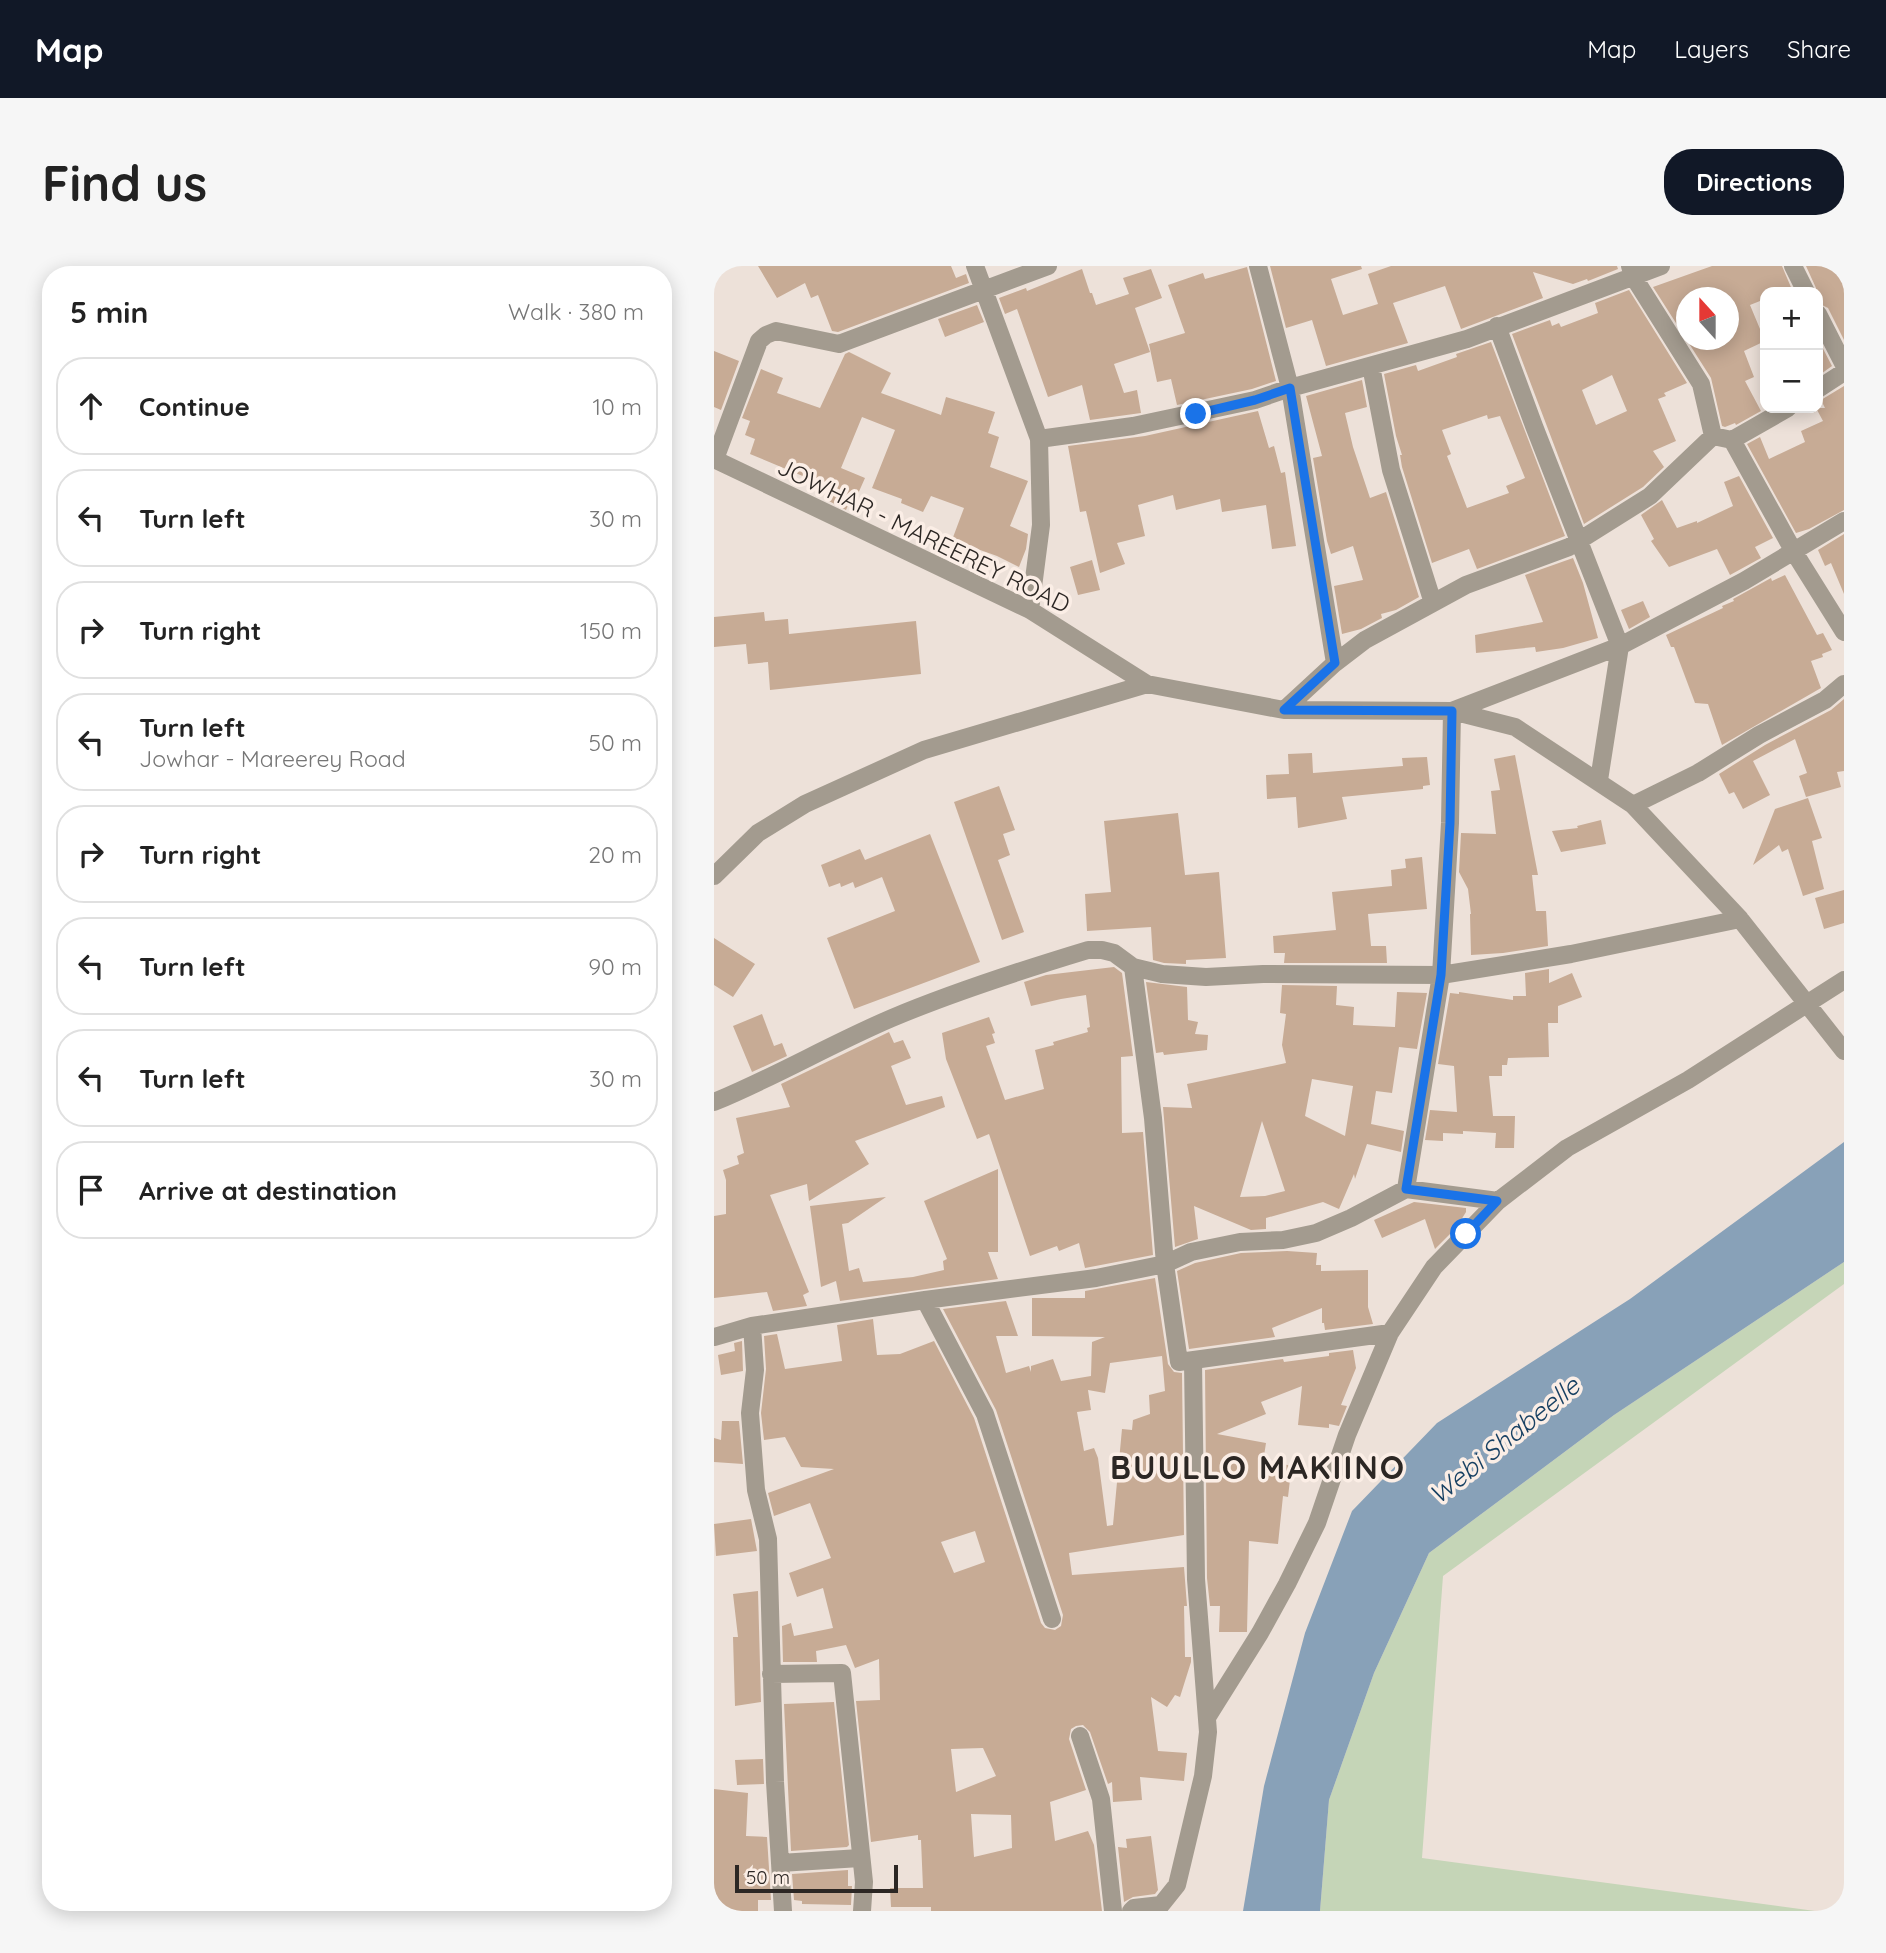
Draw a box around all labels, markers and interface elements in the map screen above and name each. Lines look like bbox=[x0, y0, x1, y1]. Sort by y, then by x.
text: Map bbox=[35, 29, 103, 70]
text: Map bbox=[1587, 34, 1636, 64]
text: Layers bbox=[1674, 34, 1749, 64]
text: Share bbox=[1787, 34, 1851, 64]
button: Directions bbox=[1664, 149, 1844, 215]
text: Find us bbox=[42, 152, 207, 213]
north arrow bbox=[1676, 287, 1739, 350]
map controls bbox=[1760, 287, 1823, 413]
button: + bbox=[1760, 287, 1823, 350]
text: 5 min bbox=[70, 293, 148, 331]
text: Walk · 380 m bbox=[508, 297, 644, 326]
button: − bbox=[1760, 350, 1823, 413]
icon: ahead bbox=[72, 387, 110, 425]
text: Continue bbox=[139, 390, 250, 423]
text: 10 m bbox=[593, 392, 642, 421]
route end bbox=[1180, 398, 1211, 429]
street label: JOWHAR - MAREEREY ROAD bbox=[773, 451, 1075, 619]
icon: left bbox=[72, 499, 110, 537]
text: Turn left bbox=[139, 502, 246, 535]
text: 30 m bbox=[589, 504, 642, 533]
icon: right bbox=[72, 611, 110, 649]
text: Turn right bbox=[139, 614, 261, 647]
text: 150 m bbox=[580, 616, 642, 645]
text: Turn left bbox=[139, 711, 246, 744]
icon: left bbox=[72, 723, 110, 761]
text: 50 m bbox=[589, 728, 642, 757]
text: Jowhar - Mareerey Road bbox=[139, 744, 406, 773]
icon: right bbox=[72, 835, 110, 873]
text: Turn right bbox=[139, 838, 261, 871]
text: 20 m bbox=[588, 840, 642, 869]
icon: left bbox=[72, 947, 110, 985]
text: Turn left bbox=[139, 950, 246, 983]
text: 90 m bbox=[588, 952, 642, 981]
icon: left bbox=[72, 1059, 110, 1097]
text: Turn left bbox=[139, 1062, 246, 1095]
text: 30 m bbox=[589, 1064, 642, 1093]
icon: arrive bbox=[72, 1171, 110, 1209]
text: Arrive at destination bbox=[139, 1174, 397, 1207]
route start bbox=[1450, 1218, 1481, 1249]
water label: Webi Shabeelle bbox=[1422, 1368, 1587, 1511]
district label: BUULLO MAKIINO bbox=[1110, 1447, 1406, 1487]
scale bar bbox=[735, 1862, 898, 1894]
text: 50 m bbox=[746, 1865, 790, 1889]

